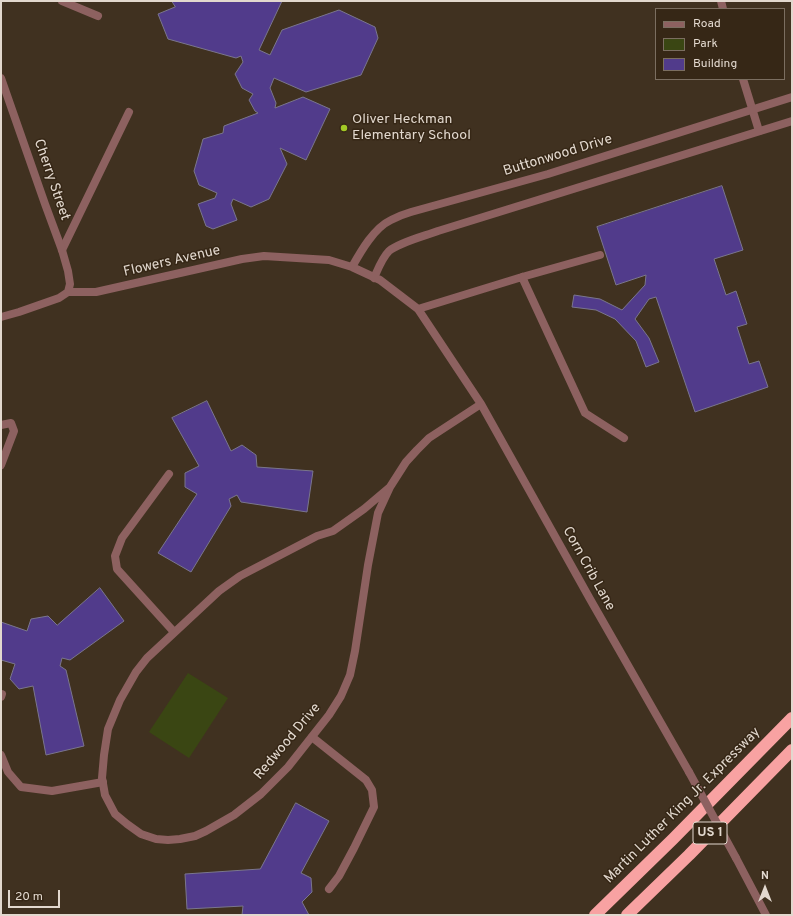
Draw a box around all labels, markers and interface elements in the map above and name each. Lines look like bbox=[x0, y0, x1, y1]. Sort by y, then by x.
legend bbox=[655, 8, 785, 80]
text: Road bbox=[693, 16, 721, 32]
text: Park bbox=[693, 36, 718, 52]
text: Building bbox=[693, 56, 737, 72]
place label: Oliver Heckman Elementary School bbox=[352, 112, 471, 144]
marker: Oliver Heckman Elementary School bbox=[339, 123, 349, 133]
street label: Buttonwood Drive bbox=[501, 131, 615, 181]
street label: Cherry Street bbox=[29, 137, 73, 223]
street label: Flowers Avenue bbox=[122, 243, 222, 281]
street label: Corn Crib Lane bbox=[558, 524, 618, 614]
street label: Redwood Drive bbox=[251, 700, 325, 784]
street label: Martin Luther King Jr. Expressway bbox=[601, 724, 765, 888]
road number: US 1 bbox=[693, 822, 727, 844]
north arrow bbox=[745, 868, 785, 908]
text: N bbox=[761, 869, 769, 883]
scale bar bbox=[10, 882, 62, 908]
text: 20 m bbox=[15, 889, 43, 905]

